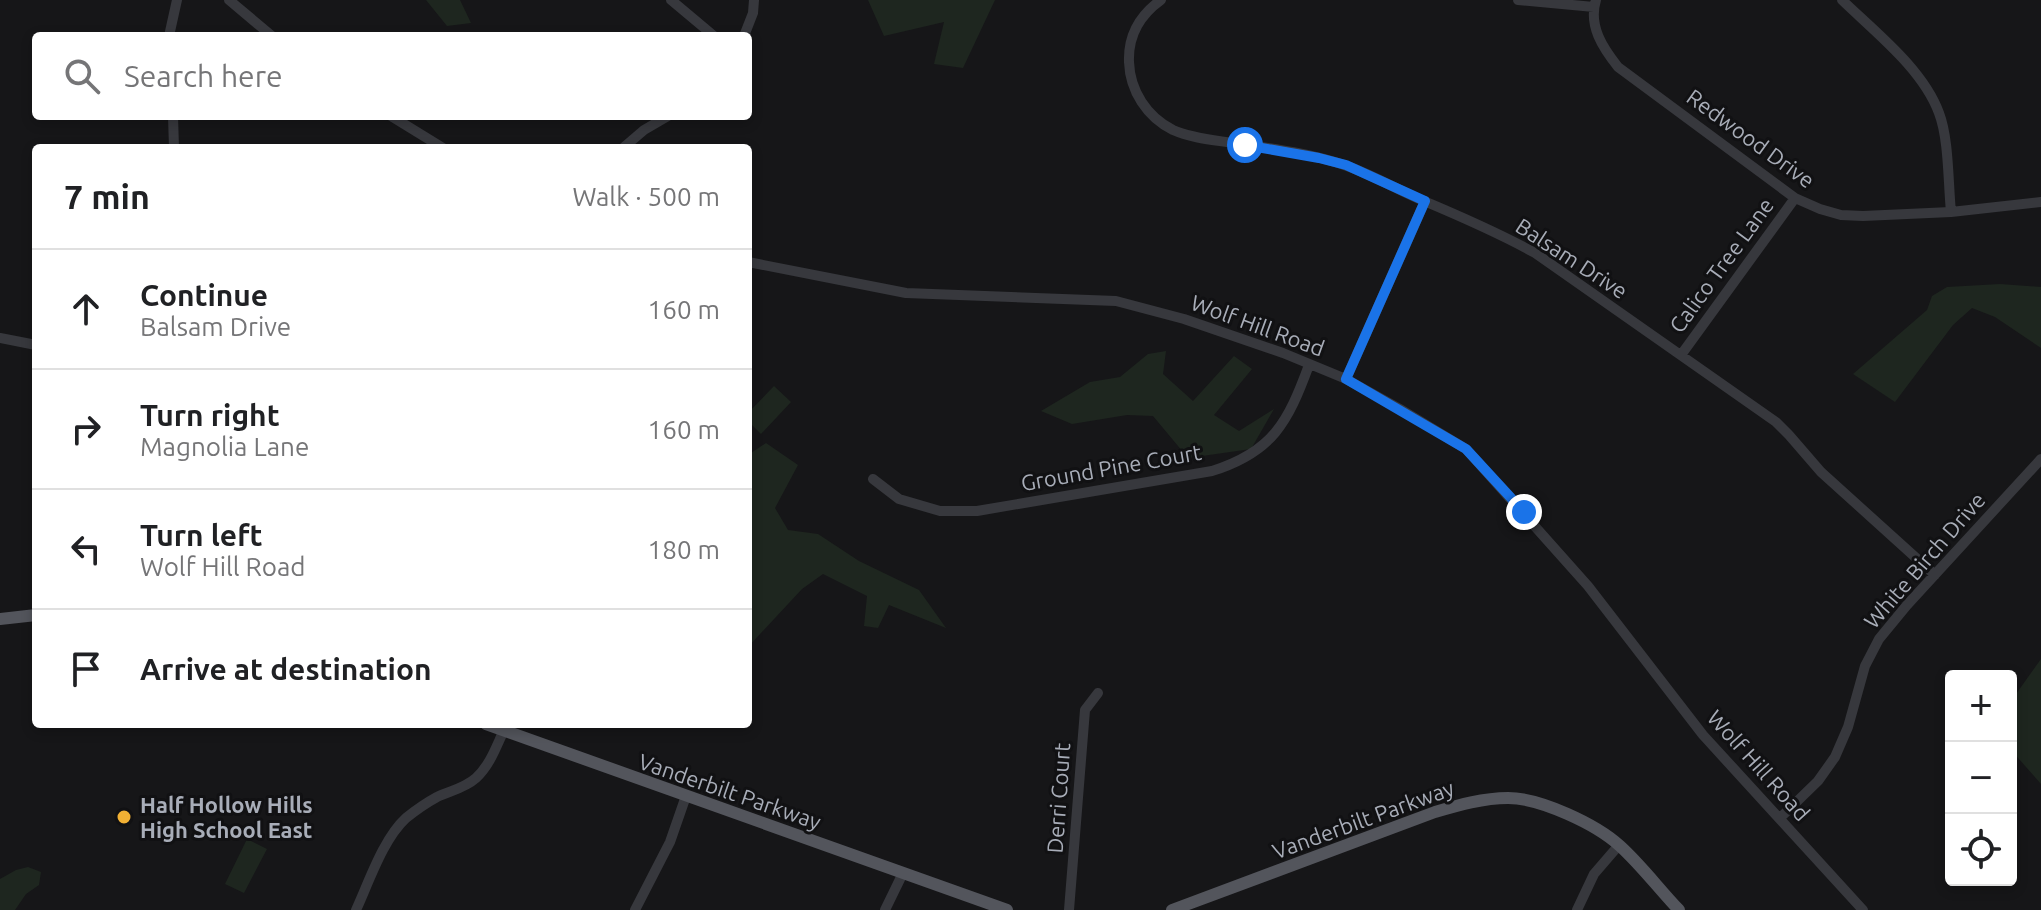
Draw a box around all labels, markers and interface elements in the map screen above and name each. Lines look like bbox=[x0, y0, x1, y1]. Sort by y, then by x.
search box bbox=[32, 32, 752, 120]
icon: search bbox=[60, 54, 104, 98]
text: Search here bbox=[124, 59, 283, 93]
street label: Redwood Drive bbox=[1682, 83, 1820, 193]
route start bbox=[1227, 127, 1263, 163]
text: 7 min bbox=[64, 177, 150, 215]
text: Walk · 500 m bbox=[572, 182, 720, 211]
street label: Calico Tree Lane bbox=[1664, 193, 1778, 337]
street label: Balsam Drive bbox=[1512, 213, 1632, 303]
text: Continue bbox=[140, 278, 268, 312]
icon: ahead bbox=[64, 287, 108, 331]
street label: Wolf Hill Road bbox=[1188, 289, 1328, 361]
text: 160 m bbox=[648, 295, 720, 324]
text: Balsam Drive bbox=[140, 312, 291, 341]
text: Turn right bbox=[140, 398, 280, 432]
icon: right bbox=[64, 407, 108, 451]
text: 160 m bbox=[648, 415, 720, 444]
text: Magnolia Lane bbox=[140, 432, 309, 461]
street label: Ground Pine Court bbox=[1019, 439, 1204, 495]
street label: White Birch Drive bbox=[1858, 487, 1990, 633]
route end bbox=[1506, 494, 1542, 530]
text: Turn left bbox=[140, 518, 262, 552]
icon: left bbox=[64, 527, 108, 571]
text: 180 m bbox=[648, 535, 720, 564]
text: Wolf Hill Road bbox=[140, 552, 306, 581]
icon: arrive bbox=[64, 647, 108, 691]
text: Arrive at destination bbox=[140, 652, 432, 686]
map controls bbox=[1945, 670, 2017, 886]
button: + bbox=[1945, 670, 2017, 742]
street label: Wolf Hill Road bbox=[1703, 705, 1815, 825]
street label: Derri Court bbox=[1042, 742, 1074, 854]
button: − bbox=[1945, 742, 2017, 814]
street label: Vanderbilt Parkway bbox=[636, 748, 825, 834]
street label: Vanderbilt Parkway bbox=[1269, 774, 1457, 863]
place label: Half Hollow Hills High School East bbox=[140, 792, 313, 842]
marker: Half Hollow Hills High School East bbox=[115, 808, 133, 826]
button: locate bbox=[1945, 814, 2017, 886]

